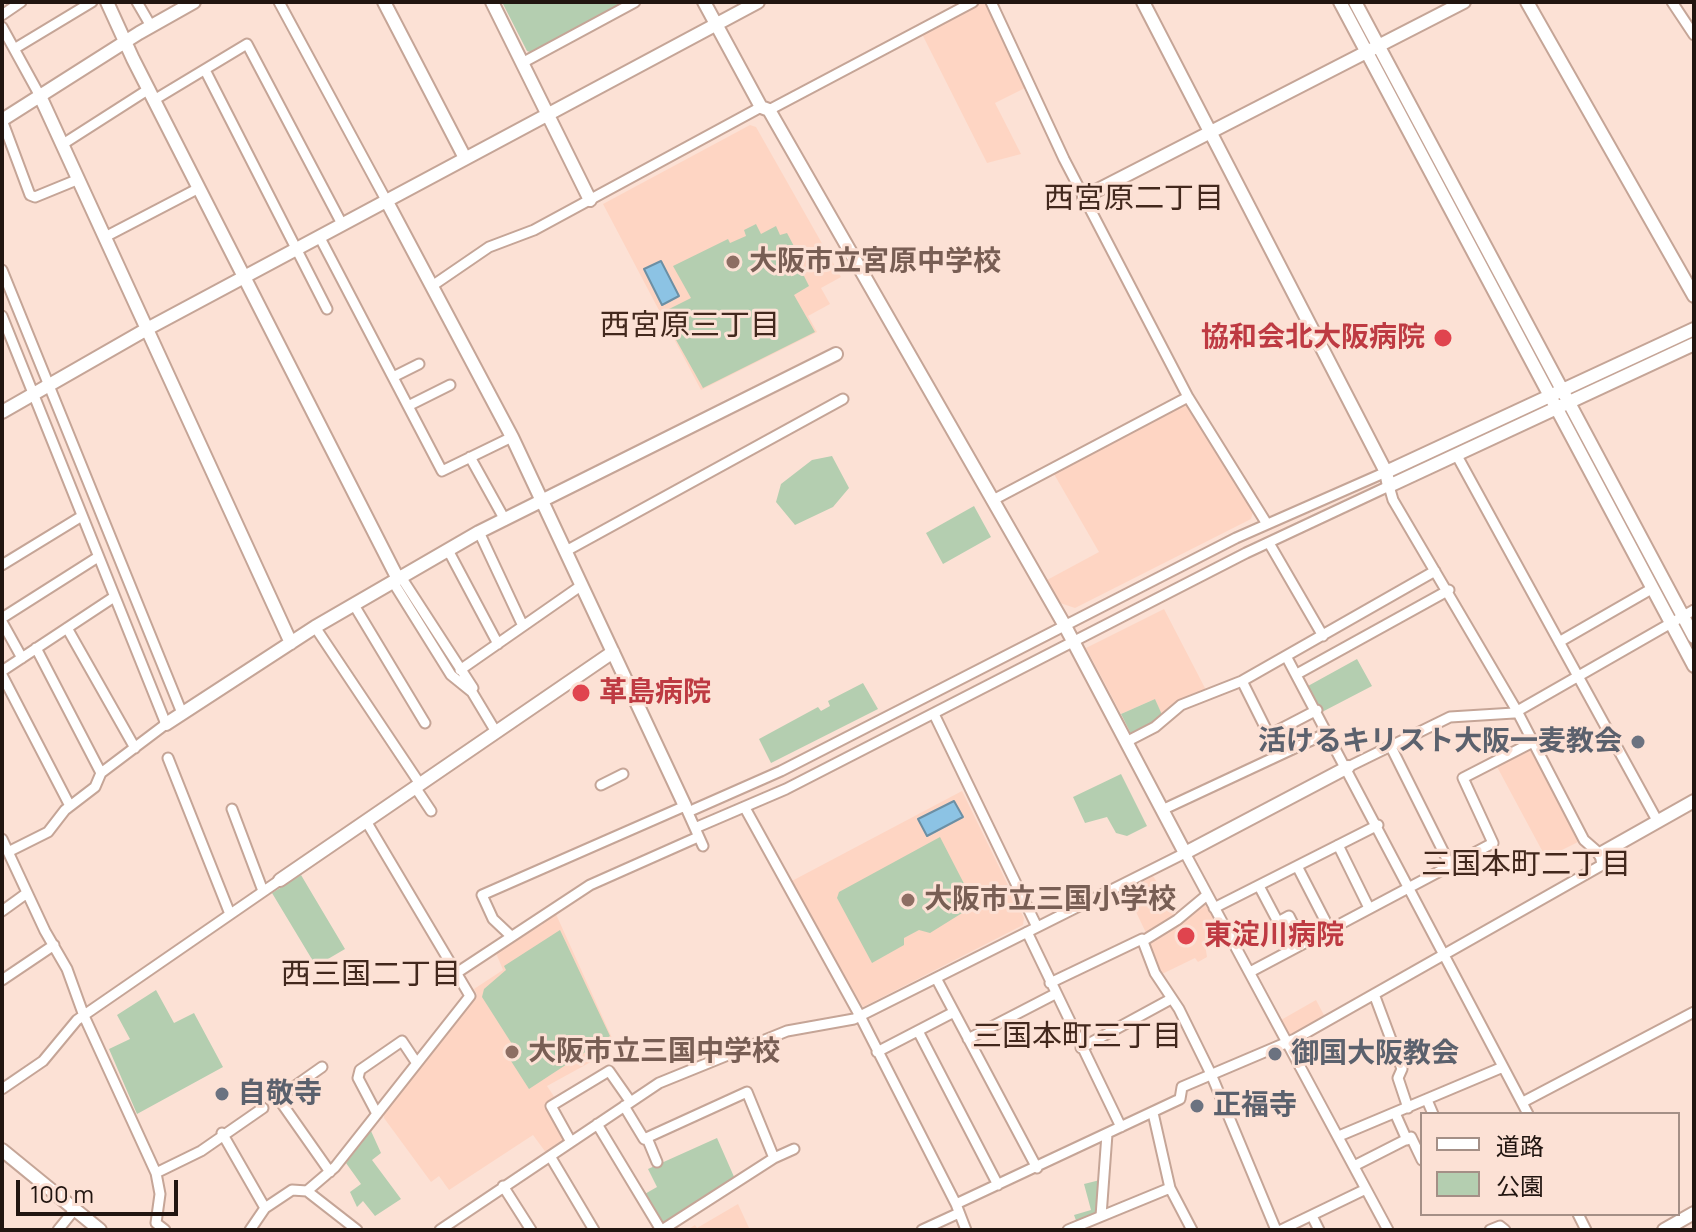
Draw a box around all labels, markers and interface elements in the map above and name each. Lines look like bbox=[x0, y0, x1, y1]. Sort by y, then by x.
district label: 西宮原二丁目 bbox=[1044, 182, 1224, 218]
place label: 大阪市立宮原中学校 bbox=[749, 245, 1001, 279]
marker: 大阪市立宮原中学校 bbox=[724, 253, 742, 271]
district label: 西宮原三丁目 bbox=[600, 309, 780, 345]
place label: 協和会北大阪病院 bbox=[1201, 321, 1425, 355]
marker: 協和会北大阪病院 bbox=[1432, 327, 1454, 349]
place label: 革島病院 bbox=[599, 676, 711, 710]
marker: 革島病院 bbox=[570, 682, 592, 704]
place label: 活けるキリスト大阪一麦教会 bbox=[1258, 725, 1622, 759]
marker: 活けるキリスト大阪一麦教会 bbox=[1629, 733, 1647, 751]
district label: 三国本町二丁目 bbox=[1421, 848, 1631, 884]
place label: 大阪市立三国小学校 bbox=[924, 883, 1176, 917]
marker: 大阪市立三国小学校 bbox=[899, 891, 917, 909]
place label: 東淀川病院 bbox=[1204, 919, 1344, 953]
marker: 東淀川病院 bbox=[1175, 925, 1197, 947]
district label: 西三国二丁目 bbox=[281, 958, 461, 994]
district label: 三国本町三丁目 bbox=[972, 1020, 1182, 1056]
place label: 大阪市立三国中学校 bbox=[528, 1035, 780, 1069]
place label: 御国大阪教会 bbox=[1291, 1037, 1459, 1071]
marker: 大阪市立三国中学校 bbox=[503, 1043, 521, 1061]
marker: 御国大阪教会 bbox=[1266, 1045, 1284, 1063]
place label: 自敬寺 bbox=[238, 1077, 322, 1111]
marker: 自敬寺 bbox=[213, 1085, 231, 1103]
place label: 正福寺 bbox=[1213, 1089, 1297, 1123]
marker: 正福寺 bbox=[1188, 1097, 1206, 1115]
legend bbox=[1420, 1112, 1680, 1216]
text: 道路 bbox=[1496, 1129, 1544, 1162]
scale bar bbox=[20, 1164, 182, 1214]
text: 公園 bbox=[1496, 1169, 1544, 1202]
text: 100 m bbox=[30, 1177, 94, 1210]

